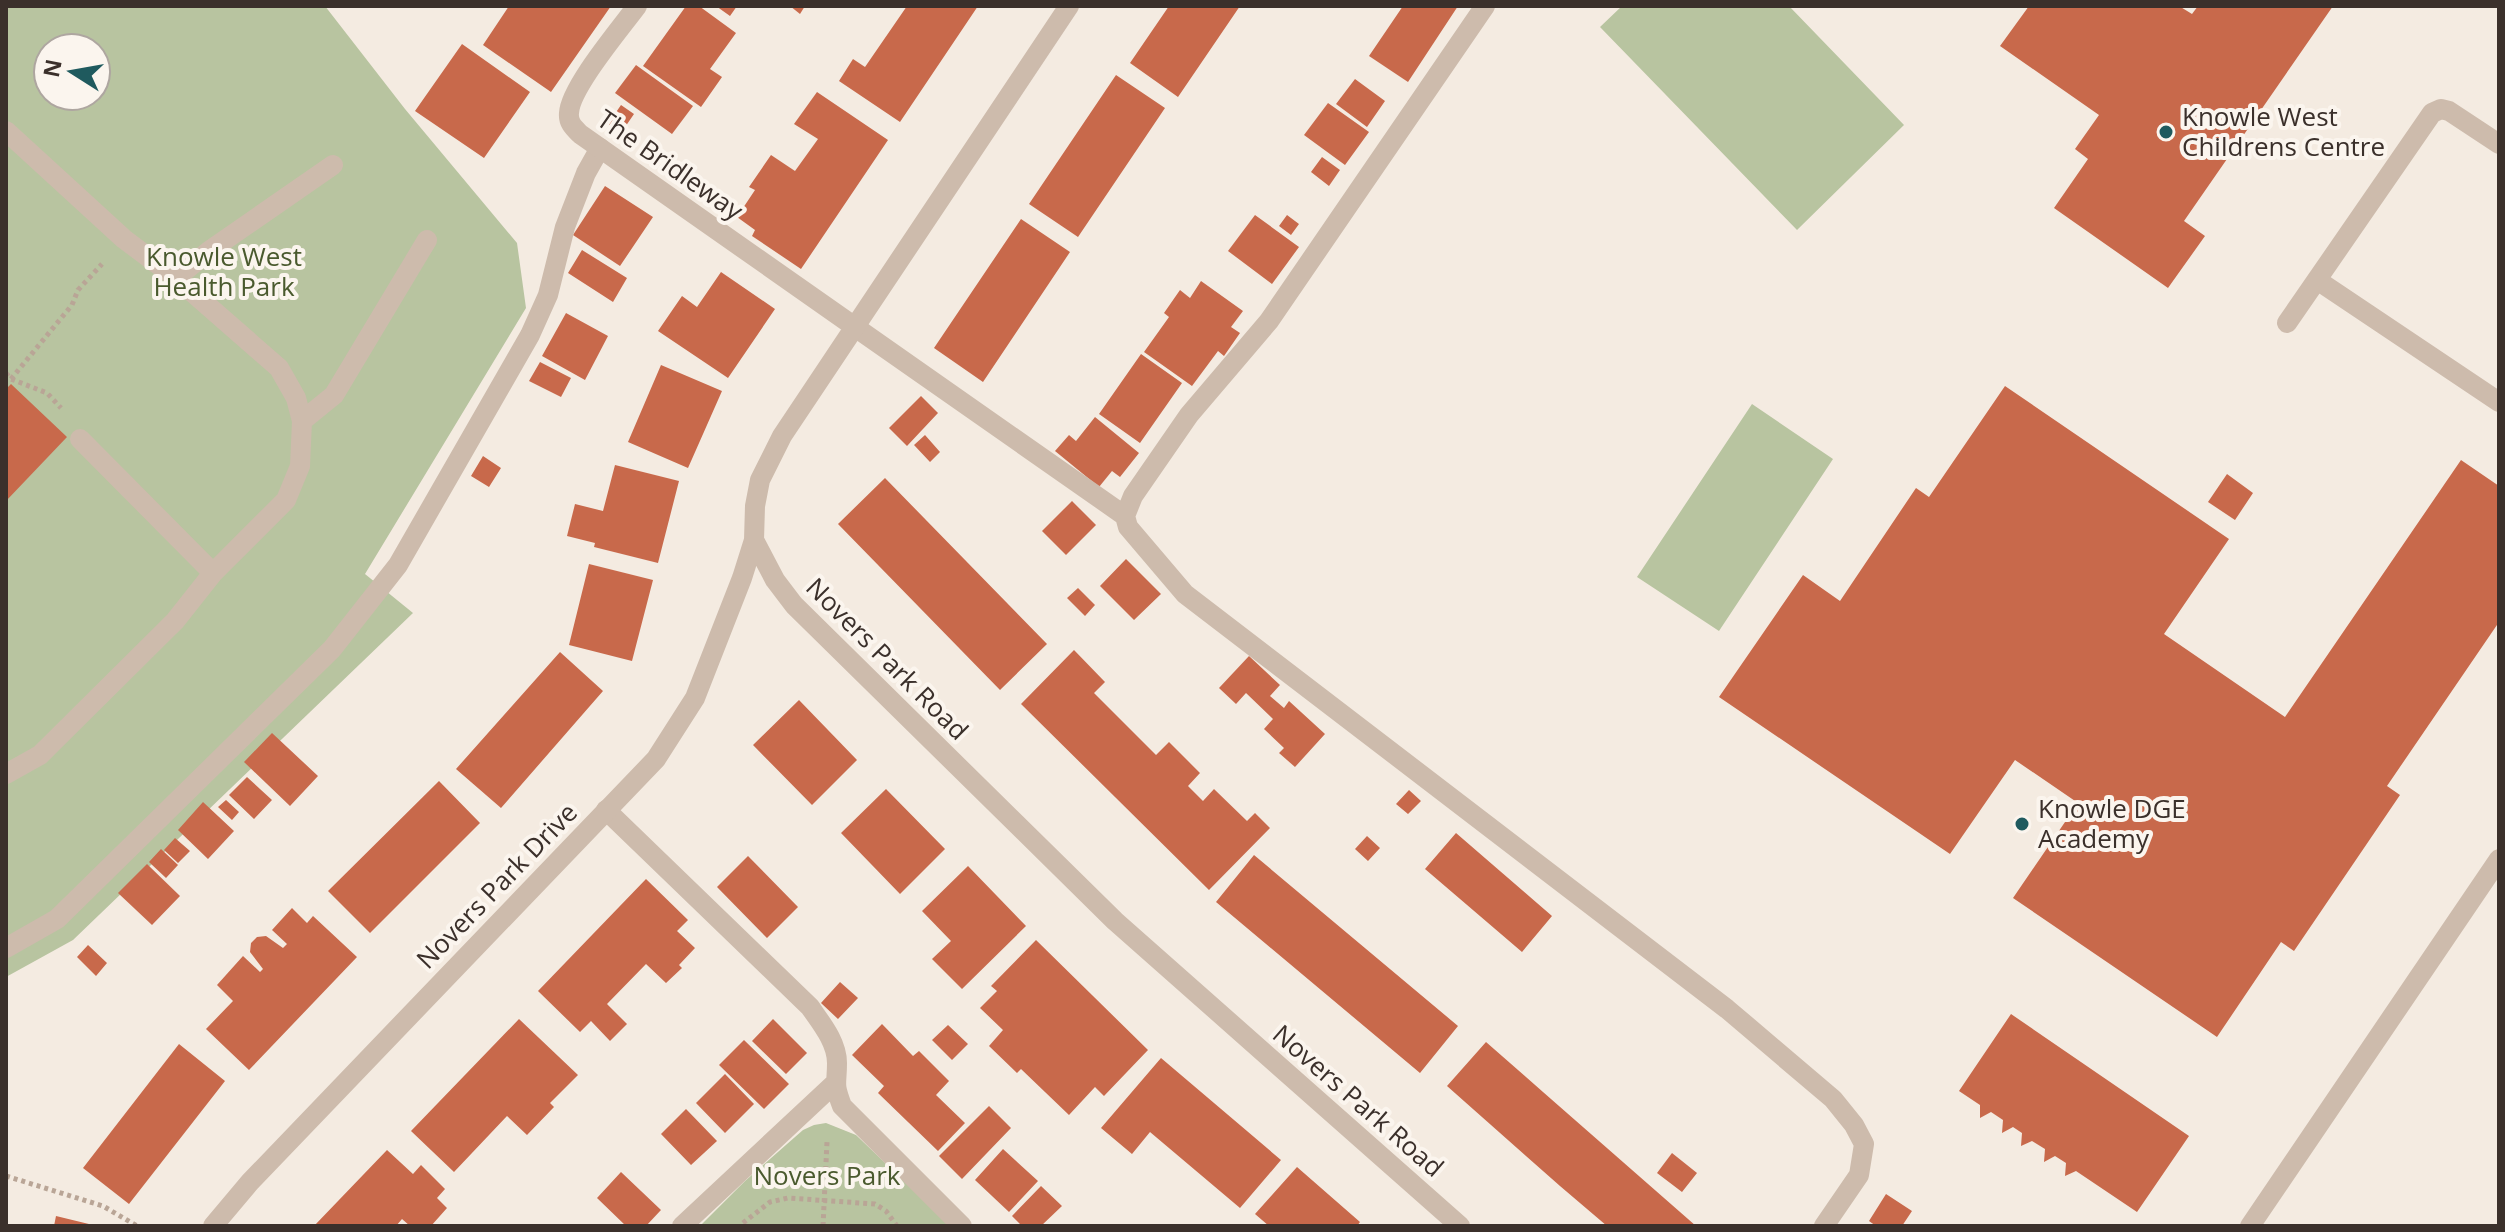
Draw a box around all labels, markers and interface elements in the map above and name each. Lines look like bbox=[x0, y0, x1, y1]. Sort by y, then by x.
north arrow bbox=[32, 32, 112, 112]
text: N bbox=[35, 56, 68, 80]
place label: Knowle West Childrens Centre bbox=[2182, 98, 2385, 164]
street label: The Bridleway bbox=[590, 101, 751, 228]
marker: Knowle West Childrens Centre bbox=[2157, 123, 2175, 141]
park label: Knowle West Health Park bbox=[146, 238, 302, 304]
street label: Novers Park Road bbox=[799, 569, 977, 747]
place label: Knowle DGE Academy bbox=[2038, 790, 2186, 856]
street label: Novers Park Drive bbox=[408, 795, 585, 976]
marker: Knowle DGE Academy bbox=[2013, 815, 2031, 833]
street label: Novers Park Road bbox=[1265, 1016, 1452, 1185]
park label: Novers Park bbox=[754, 1157, 901, 1193]

